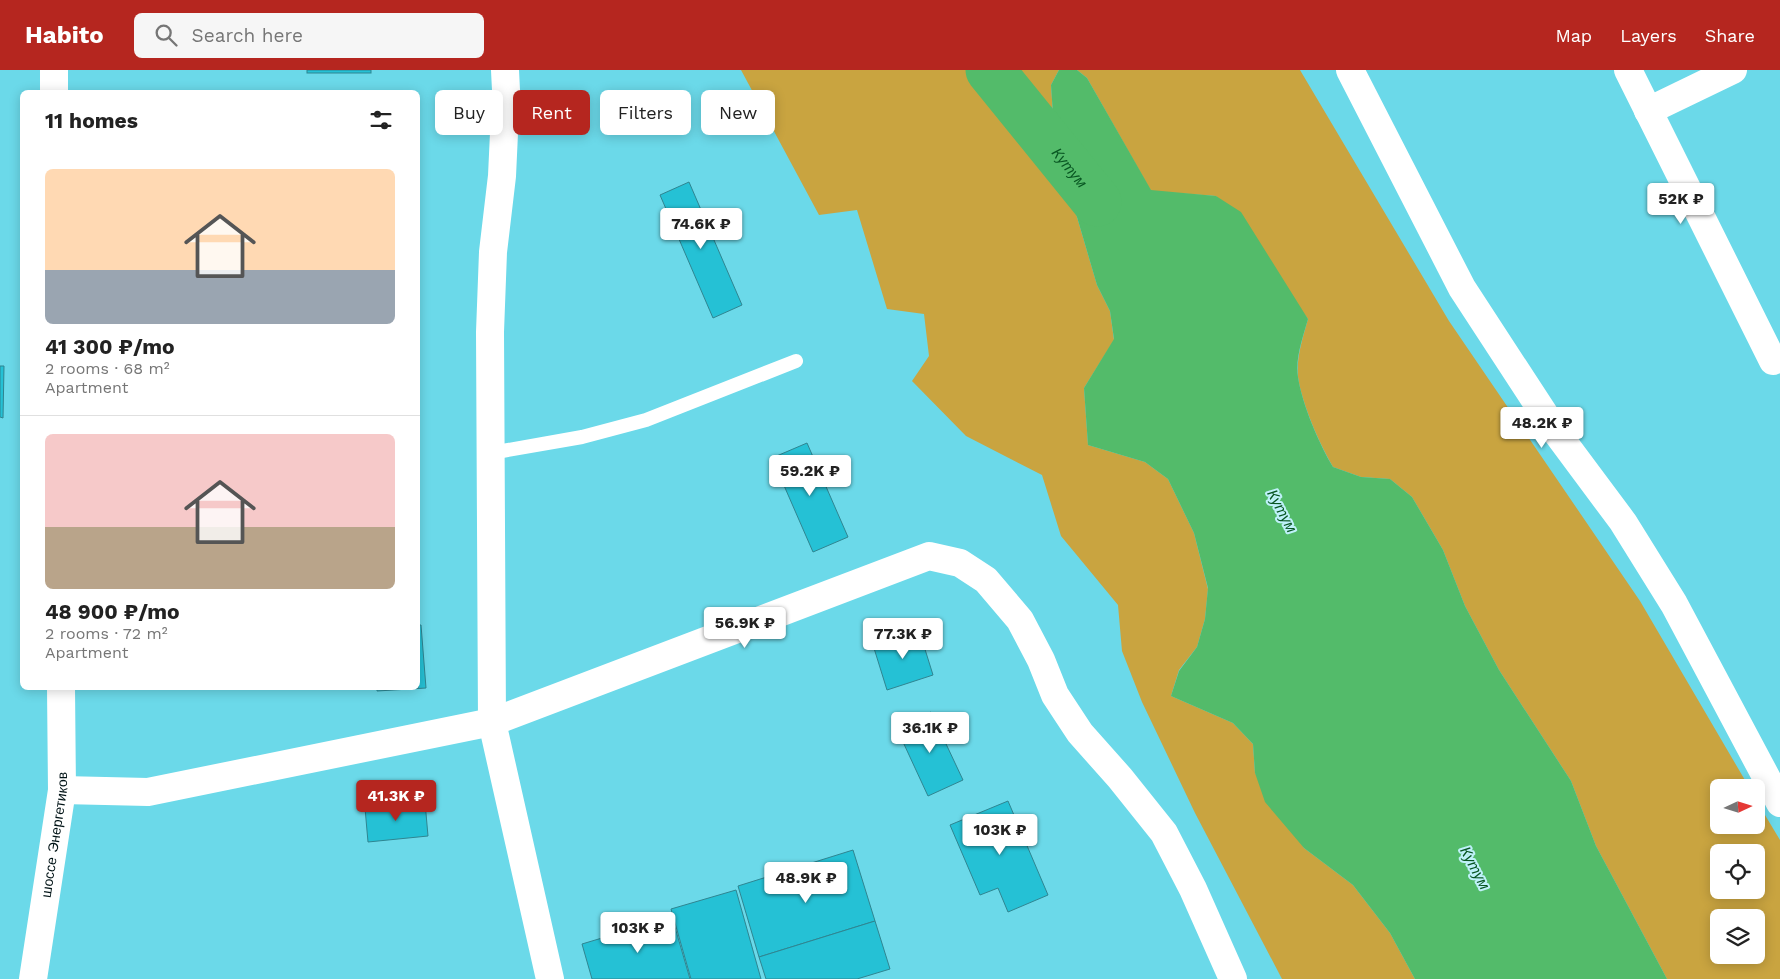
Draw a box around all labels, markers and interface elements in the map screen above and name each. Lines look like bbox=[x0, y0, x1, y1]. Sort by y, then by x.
search box bbox=[134, 13, 484, 58]
text: Habito bbox=[25, 21, 104, 49]
icon: search bbox=[152, 21, 180, 49]
text: Search here bbox=[192, 24, 303, 47]
text: Map bbox=[1555, 25, 1592, 46]
text: Layers bbox=[1620, 25, 1677, 46]
text: Share bbox=[1705, 25, 1755, 46]
chip: Buy bbox=[435, 90, 503, 135]
chip: Rent bbox=[513, 90, 590, 135]
chip: Filters bbox=[600, 90, 691, 135]
chip: New bbox=[701, 90, 775, 135]
icon: filters bbox=[367, 106, 395, 134]
text: 11 homes bbox=[45, 108, 138, 133]
water label: Кутум bbox=[1048, 144, 1091, 191]
pin: 52K ₽ bbox=[1646, 182, 1716, 225]
text: 52K ₽ bbox=[1658, 189, 1704, 208]
icon: home bbox=[175, 201, 265, 291]
pin: 74.6K ₽ bbox=[655, 208, 747, 250]
text: 74.6K ₽ bbox=[671, 214, 731, 233]
text: 41 300 ₽/mo bbox=[45, 334, 175, 359]
text: 2 rooms · 68 m² bbox=[45, 359, 170, 378]
text: Apartment bbox=[45, 378, 128, 397]
pin: 48.2K ₽ bbox=[1496, 406, 1588, 449]
text: 48.2K ₽ bbox=[1511, 413, 1573, 432]
pin: 59.2K ₽ bbox=[764, 454, 856, 497]
text: 59.2K ₽ bbox=[780, 461, 840, 480]
icon: home bbox=[175, 467, 265, 557]
water label: Кутум bbox=[1263, 486, 1301, 536]
text: 48 900 ₽/mo bbox=[45, 599, 180, 624]
pin: 56.9K ₽ bbox=[699, 606, 791, 649]
text: 56.9K ₽ bbox=[715, 613, 775, 632]
pin: 77.3K ₽ bbox=[857, 618, 949, 660]
text: 2 rooms · 72 m² bbox=[45, 624, 168, 643]
text: 77.3K ₽ bbox=[874, 624, 932, 643]
text: Apartment bbox=[45, 643, 128, 662]
pin: 36.1K ₽ bbox=[884, 712, 976, 754]
text: 36.1K ₽ bbox=[902, 718, 958, 737]
street label: шоссе Энергетиков bbox=[38, 772, 70, 899]
north arrow bbox=[1710, 779, 1765, 834]
map controls bbox=[1710, 779, 1765, 964]
pin: 41.3K ₽ bbox=[350, 780, 442, 822]
text: 41.3K ₽ bbox=[367, 786, 425, 805]
pin: 103K ₽ bbox=[959, 814, 1041, 856]
text: 103K ₽ bbox=[973, 820, 1027, 839]
water label: Кутум bbox=[1456, 843, 1494, 893]
button: locate bbox=[1710, 844, 1765, 899]
pin: 48.9K ₽ bbox=[760, 862, 852, 904]
text: 48.9K ₽ bbox=[775, 868, 837, 887]
button: layers bbox=[1710, 909, 1765, 964]
pin: 103K ₽ bbox=[597, 912, 679, 954]
text: 103K ₽ bbox=[611, 918, 665, 937]

